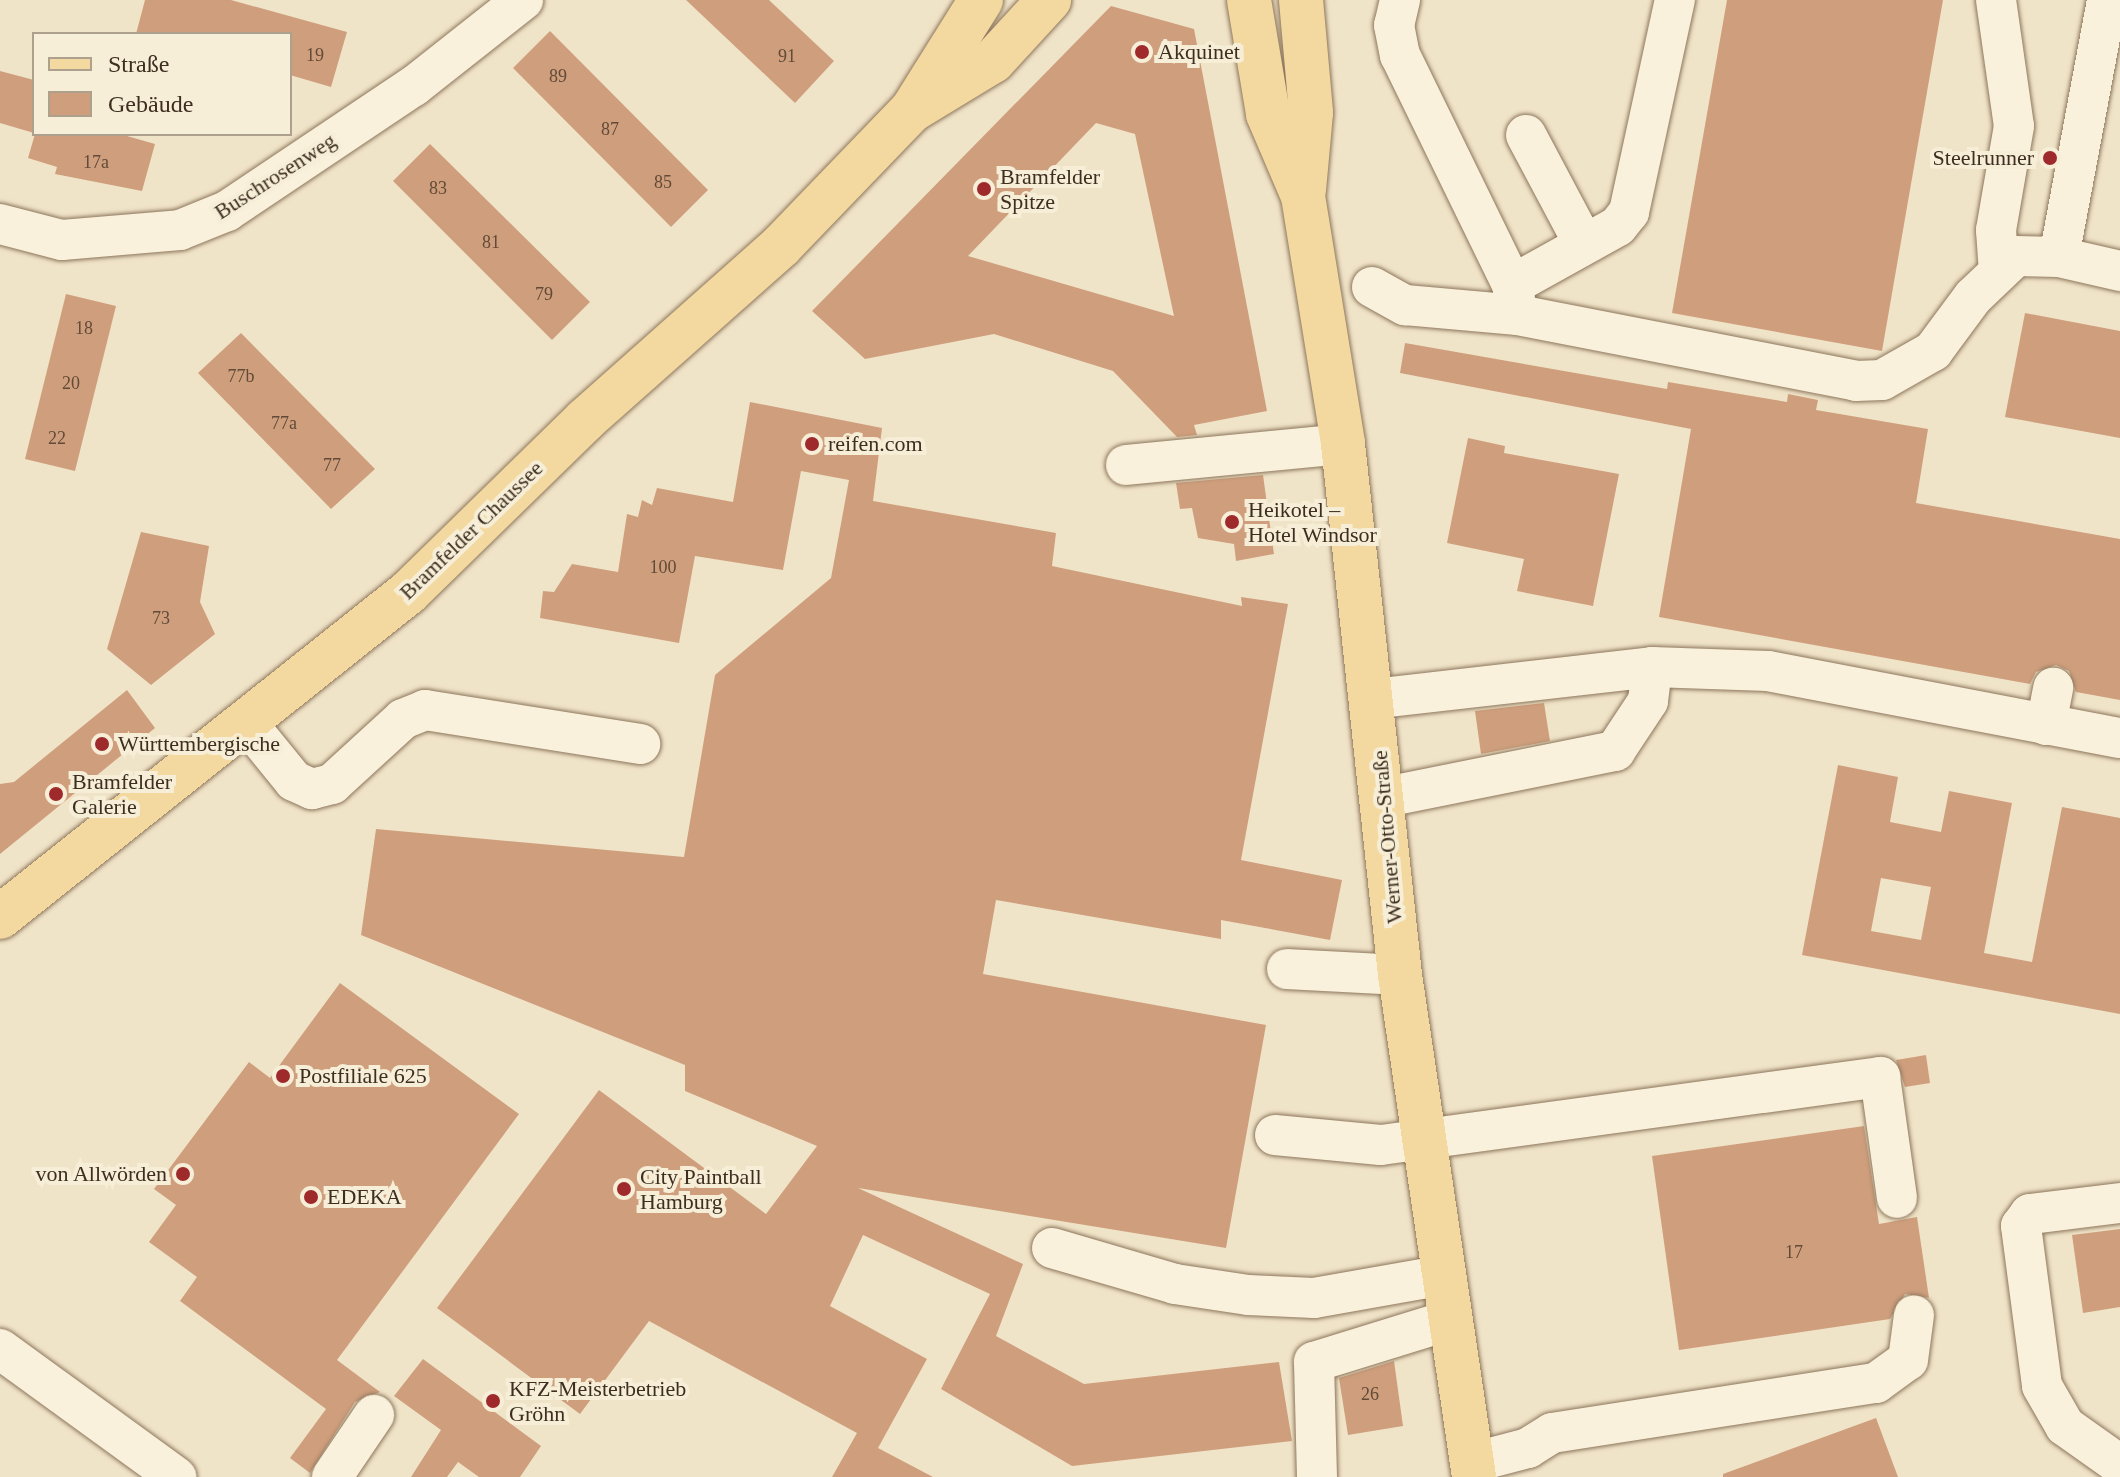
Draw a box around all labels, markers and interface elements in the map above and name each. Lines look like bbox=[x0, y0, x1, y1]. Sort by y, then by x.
legend bbox=[32, 32, 292, 136]
place label: Akquinet bbox=[1158, 39, 1240, 65]
marker: Akquinet bbox=[1133, 43, 1151, 61]
house number: 19 bbox=[306, 44, 324, 66]
house number: 91 bbox=[778, 45, 796, 67]
text: Straße bbox=[108, 51, 169, 77]
house number: 89 bbox=[549, 65, 567, 87]
text: Gebäude bbox=[108, 91, 193, 117]
house number: 87 bbox=[601, 118, 619, 140]
street label: Buschrosenweg bbox=[209, 127, 341, 225]
place label: Steelrunner bbox=[1933, 145, 2034, 171]
marker: Steelrunner bbox=[2041, 149, 2059, 167]
house number: 17a bbox=[83, 151, 109, 173]
place label: Bramfelder Spitze bbox=[1000, 163, 1100, 214]
house number: 85 bbox=[654, 171, 672, 193]
house number: 83 bbox=[429, 177, 447, 199]
marker: Bramfelder Spitze bbox=[975, 180, 993, 198]
house number: 81 bbox=[482, 231, 500, 253]
house number: 79 bbox=[535, 283, 553, 305]
house number: 18 bbox=[75, 317, 93, 339]
house number: 77b bbox=[228, 365, 254, 387]
house number: 20 bbox=[62, 372, 80, 394]
house number: 77a bbox=[271, 412, 297, 434]
house number: 22 bbox=[48, 427, 66, 449]
place label: reifen.com bbox=[828, 431, 923, 457]
marker: reifen.com bbox=[803, 435, 821, 453]
house number: 77 bbox=[323, 454, 341, 476]
street label: Bramfelder Chaussee bbox=[394, 455, 548, 605]
place label: Heikotel – Hotel Windsor bbox=[1248, 496, 1377, 548]
marker: Heikotel – Hotel Windsor bbox=[1223, 513, 1241, 531]
house number: 100 bbox=[650, 556, 676, 578]
house number: 73 bbox=[152, 607, 170, 629]
place label: Württembergische bbox=[118, 731, 280, 757]
marker: Württembergische bbox=[93, 735, 111, 753]
street label: Werner-Otto-Straße bbox=[1366, 749, 1408, 925]
place label: Bramfelder Galerie bbox=[72, 768, 172, 820]
marker: Bramfelder Galerie bbox=[47, 785, 65, 803]
place label: Postfiliale 625 bbox=[299, 1063, 427, 1089]
marker: Postfiliale 625 bbox=[274, 1067, 292, 1085]
place label: von Allwörden bbox=[34, 1161, 167, 1187]
place label: City Paintball Hamburg bbox=[640, 1163, 762, 1214]
marker: von Allwörden bbox=[174, 1165, 192, 1183]
marker: City Paintball Hamburg bbox=[615, 1180, 633, 1198]
place label: EDEKA bbox=[327, 1184, 402, 1210]
marker: EDEKA bbox=[302, 1188, 320, 1206]
house number: 17 bbox=[1785, 1241, 1803, 1263]
place label: KFZ-Meisterbetrieb Gröhn bbox=[509, 1375, 686, 1426]
house number: 26 bbox=[1361, 1383, 1379, 1405]
marker: KFZ-Meisterbetrieb Gröhn bbox=[484, 1392, 502, 1410]

